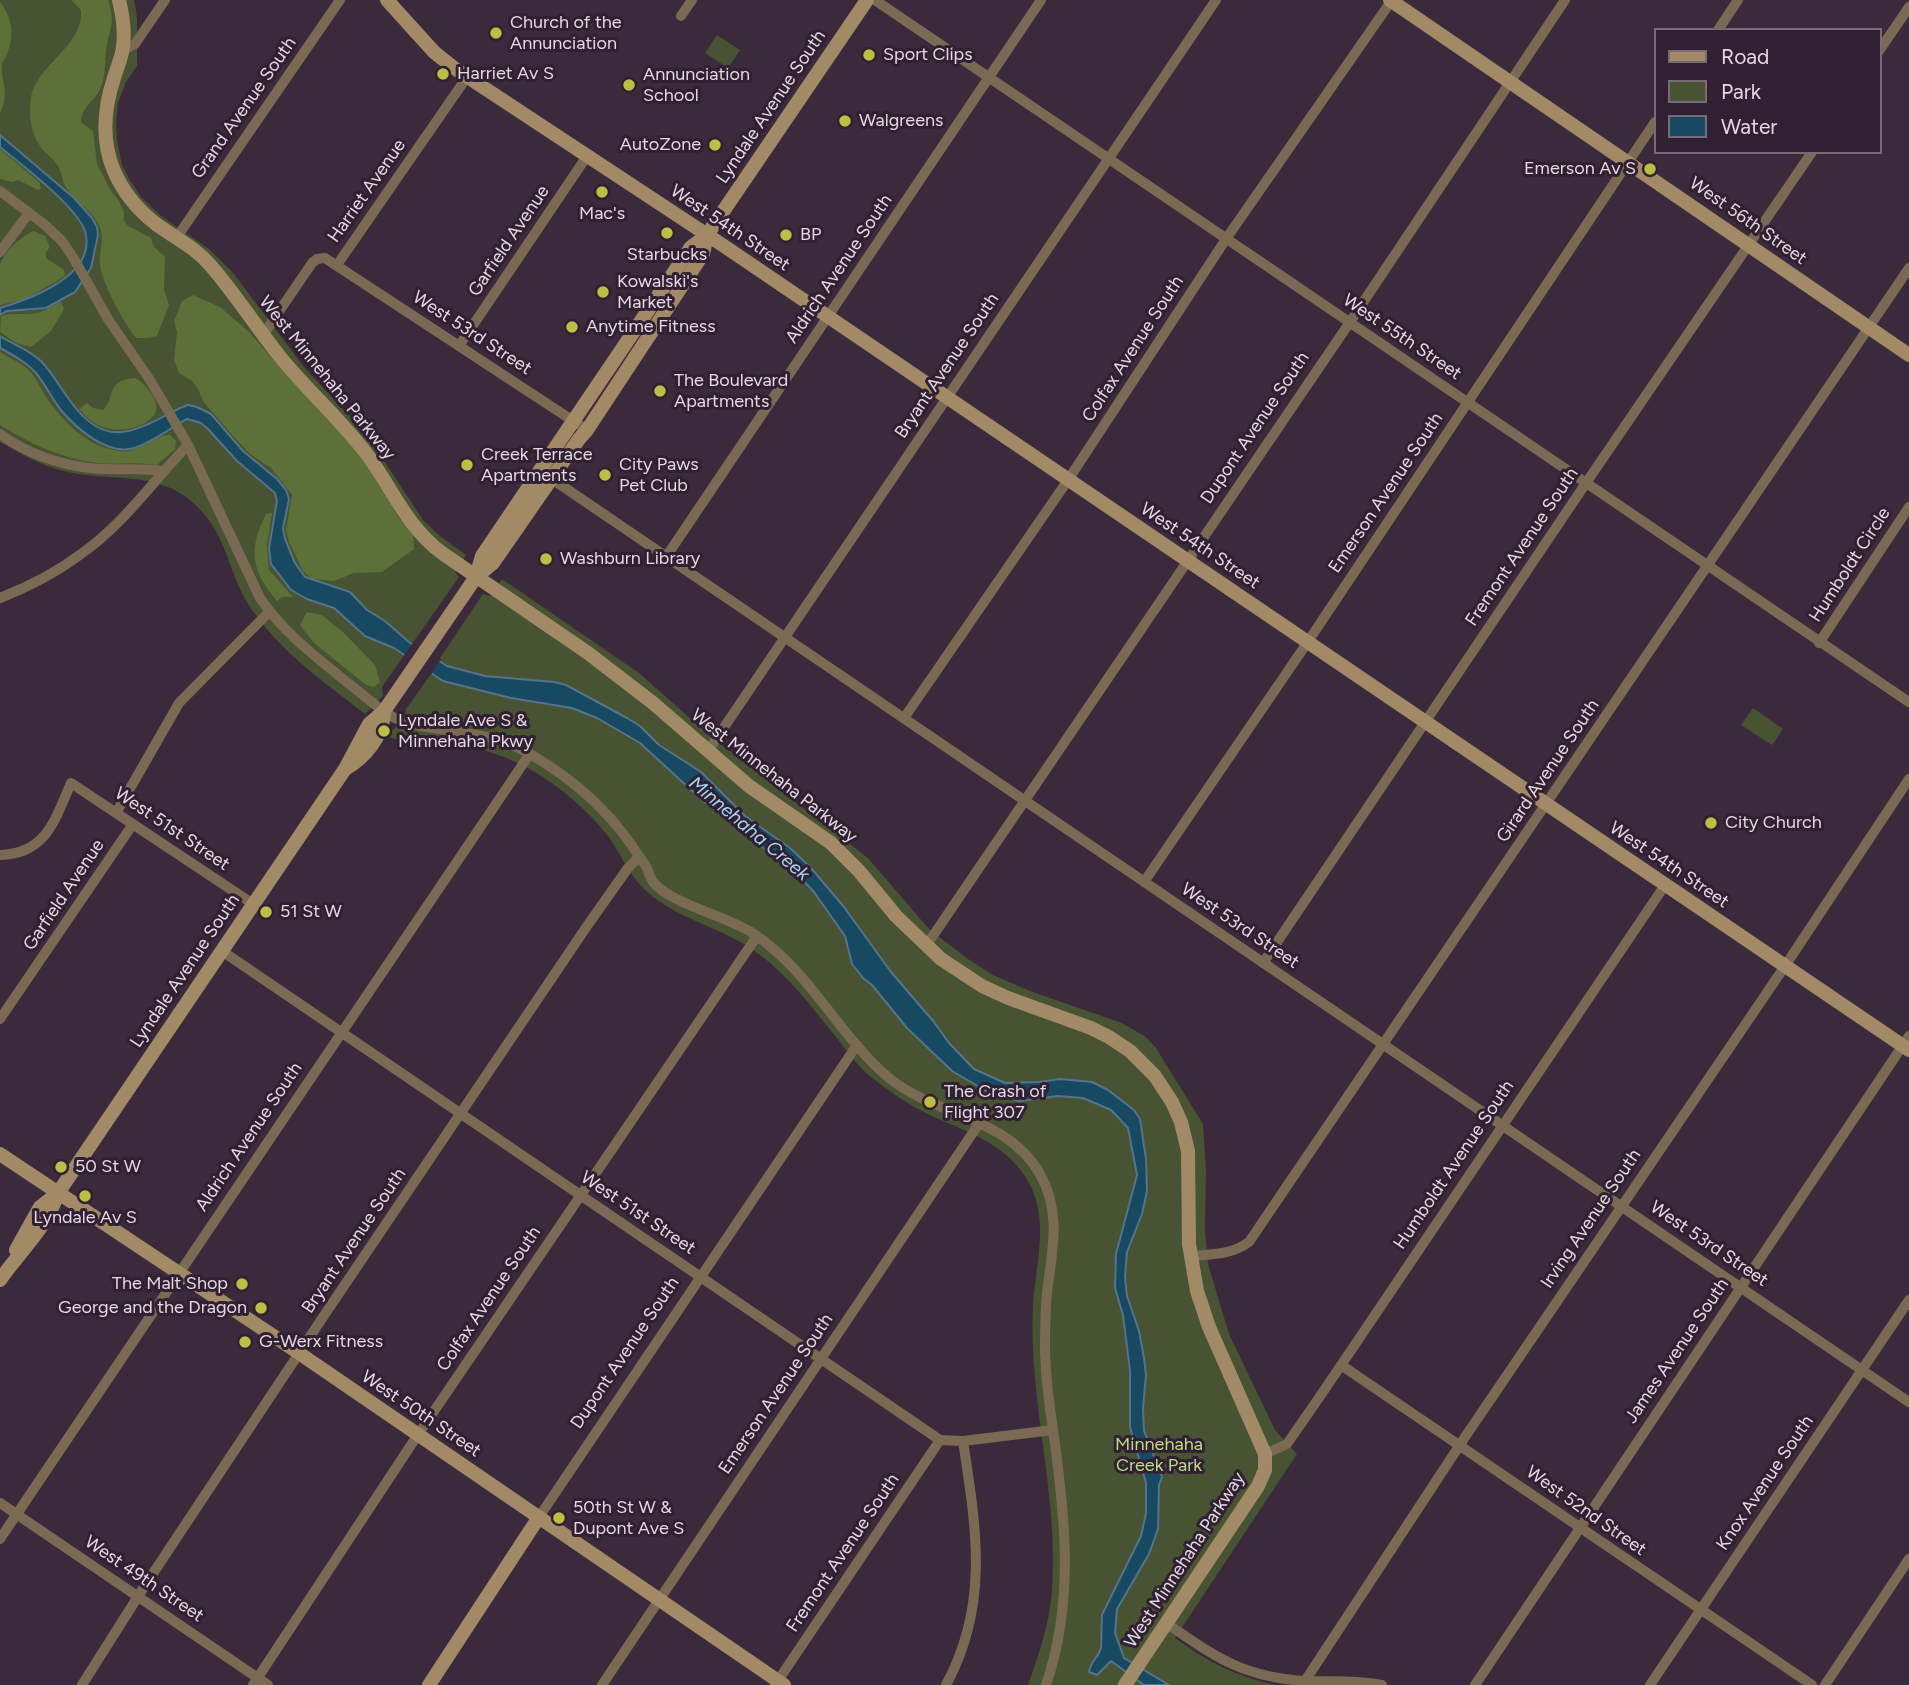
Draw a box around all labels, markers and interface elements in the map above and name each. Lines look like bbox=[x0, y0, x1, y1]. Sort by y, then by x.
place label: Church of the Annunciation bbox=[510, 12, 622, 54]
marker: Church of the Annunciation bbox=[488, 25, 504, 41]
street label: Lyndale Avenue South bbox=[712, 26, 830, 188]
legend bbox=[1654, 28, 1881, 154]
street label: Grand Avenue South bbox=[187, 33, 301, 183]
place label: Sport Clips bbox=[883, 44, 973, 66]
text: Road bbox=[1721, 44, 1769, 69]
marker: Sport Clips bbox=[861, 47, 877, 63]
place label: Harriet Av S bbox=[457, 63, 554, 85]
place label: Annunciation School bbox=[643, 64, 750, 106]
marker: Harriet Av S bbox=[435, 66, 451, 82]
marker: Annunciation School bbox=[621, 77, 637, 93]
text: Park bbox=[1721, 79, 1761, 104]
place label: Walgreens bbox=[859, 110, 943, 132]
marker: Walgreens bbox=[837, 113, 853, 129]
text: Water bbox=[1721, 114, 1777, 139]
place label: AutoZone bbox=[620, 134, 701, 156]
street label: Harriet Avenue bbox=[323, 135, 411, 247]
marker: AutoZone bbox=[707, 137, 723, 153]
place label: Emerson Av S bbox=[1524, 158, 1636, 180]
marker: Emerson Av S bbox=[1642, 161, 1658, 177]
street label: West 56th Street bbox=[1685, 173, 1811, 269]
street label: West 54th Street bbox=[666, 180, 794, 276]
street label: Garfield Avenue bbox=[464, 181, 554, 301]
marker: Mac's bbox=[594, 184, 610, 200]
street label: Aldrich Avenue South bbox=[781, 190, 897, 348]
place label: Mac's bbox=[579, 203, 625, 225]
place label: BP bbox=[800, 224, 821, 246]
marker: Starbucks bbox=[659, 225, 675, 241]
marker: BP bbox=[778, 227, 794, 243]
place label: Starbucks bbox=[627, 244, 707, 266]
place label: Kowalski's Market bbox=[617, 271, 698, 314]
street label: Colfax Avenue South bbox=[1078, 272, 1188, 426]
marker: Kowalski's Market bbox=[595, 284, 611, 300]
street label: West 53rd Street bbox=[408, 286, 536, 380]
street label: Bryant Avenue South bbox=[890, 289, 1004, 443]
street label: West 55th Street bbox=[1339, 289, 1465, 385]
street label: West Minnehaha Parkway bbox=[254, 292, 400, 464]
place label: Anytime Fitness bbox=[586, 316, 716, 338]
marker: Anytime Fitness bbox=[564, 319, 580, 335]
street label: Dupont Avenue South bbox=[1196, 348, 1314, 508]
place label: The Boulevard Apartments bbox=[674, 370, 788, 412]
marker: The Boulevard Apartments bbox=[652, 383, 668, 399]
street label: Emerson Avenue South bbox=[1324, 409, 1448, 577]
place label: Creek Terrace Apartments bbox=[481, 444, 592, 486]
place label: City Paws Pet Club bbox=[619, 454, 699, 496]
marker: Creek Terrace Apartments bbox=[459, 457, 475, 473]
street label: Fremont Avenue South bbox=[1461, 464, 1583, 630]
marker: City Paws Pet Club bbox=[597, 467, 613, 483]
street label: West 54th Street bbox=[1136, 498, 1264, 594]
street label: Humboldt Circle bbox=[1805, 504, 1895, 626]
place label: Washburn Library bbox=[560, 548, 700, 570]
marker: Washburn Library bbox=[538, 551, 554, 567]
street label: Girard Avenue South bbox=[1492, 695, 1604, 847]
street label: West Minnehaha Parkway bbox=[687, 704, 861, 848]
place label: Lyndale Ave S & Minnehaha Pkwy bbox=[398, 710, 533, 752]
marker: Lyndale Ave S & Minnehaha Pkwy bbox=[376, 723, 392, 739]
water label: Minnehaha Creek bbox=[684, 772, 814, 886]
street label: West 51st Street bbox=[110, 783, 234, 875]
place label: City Church bbox=[1725, 812, 1822, 834]
marker: City Church bbox=[1703, 815, 1719, 831]
street label: West 54th Street bbox=[1605, 817, 1733, 913]
street label: Garfield Avenue bbox=[19, 835, 109, 955]
street label: West 53rd Street bbox=[1177, 879, 1303, 973]
street label: Lyndale Avenue South bbox=[126, 890, 244, 1052]
place label: 51 St W bbox=[280, 901, 342, 923]
marker: 51 St W bbox=[258, 904, 274, 920]
street label: Aldrich Avenue South bbox=[191, 1058, 307, 1216]
street label: Humboldt Avenue South bbox=[1389, 1076, 1519, 1254]
place label: The Crash of Flight 307 bbox=[944, 1081, 1046, 1124]
marker: The Crash of Flight 307 bbox=[922, 1094, 938, 1110]
street label: Irving Avenue South bbox=[1536, 1145, 1646, 1293]
place label: 50 St W bbox=[75, 1156, 141, 1178]
marker: 50 St W bbox=[53, 1159, 69, 1175]
street label: Bryant Avenue South bbox=[297, 1164, 411, 1318]
street label: West 51st Street bbox=[576, 1167, 700, 1259]
marker: Lyndale Av S bbox=[77, 1188, 93, 1204]
street label: West 53rd Street bbox=[1646, 1197, 1772, 1291]
place label: Lyndale Av S bbox=[33, 1207, 137, 1229]
street label: Colfax Avenue South bbox=[433, 1223, 545, 1375]
place label: The Malt Shop bbox=[112, 1273, 228, 1295]
street label: Dupont Avenue South bbox=[566, 1273, 684, 1433]
street label: James Avenue South bbox=[1620, 1274, 1734, 1428]
marker: The Malt Shop bbox=[234, 1276, 250, 1292]
place label: George and the Dragon bbox=[58, 1297, 247, 1319]
marker: George and the Dragon bbox=[253, 1300, 269, 1316]
street label: Emerson Avenue South bbox=[714, 1310, 838, 1478]
place label: G-Werx Fitness bbox=[259, 1331, 383, 1353]
marker: G-Werx Fitness bbox=[237, 1334, 253, 1350]
street label: West 50th Street bbox=[357, 1366, 485, 1462]
street label: Knox Avenue South bbox=[1712, 1411, 1818, 1555]
park label: Minnehaha Creek Park bbox=[1115, 1434, 1203, 1476]
street label: West 52nd Street bbox=[1522, 1461, 1650, 1561]
street label: West Minnehaha Parkway bbox=[1120, 1468, 1250, 1652]
street label: Fremont Avenue South bbox=[782, 1470, 904, 1636]
place label: 50th St W & Dupont Ave S bbox=[573, 1497, 684, 1540]
marker: 50th St W & Dupont Ave S bbox=[551, 1510, 567, 1526]
street label: West 49th Street bbox=[80, 1531, 208, 1627]

